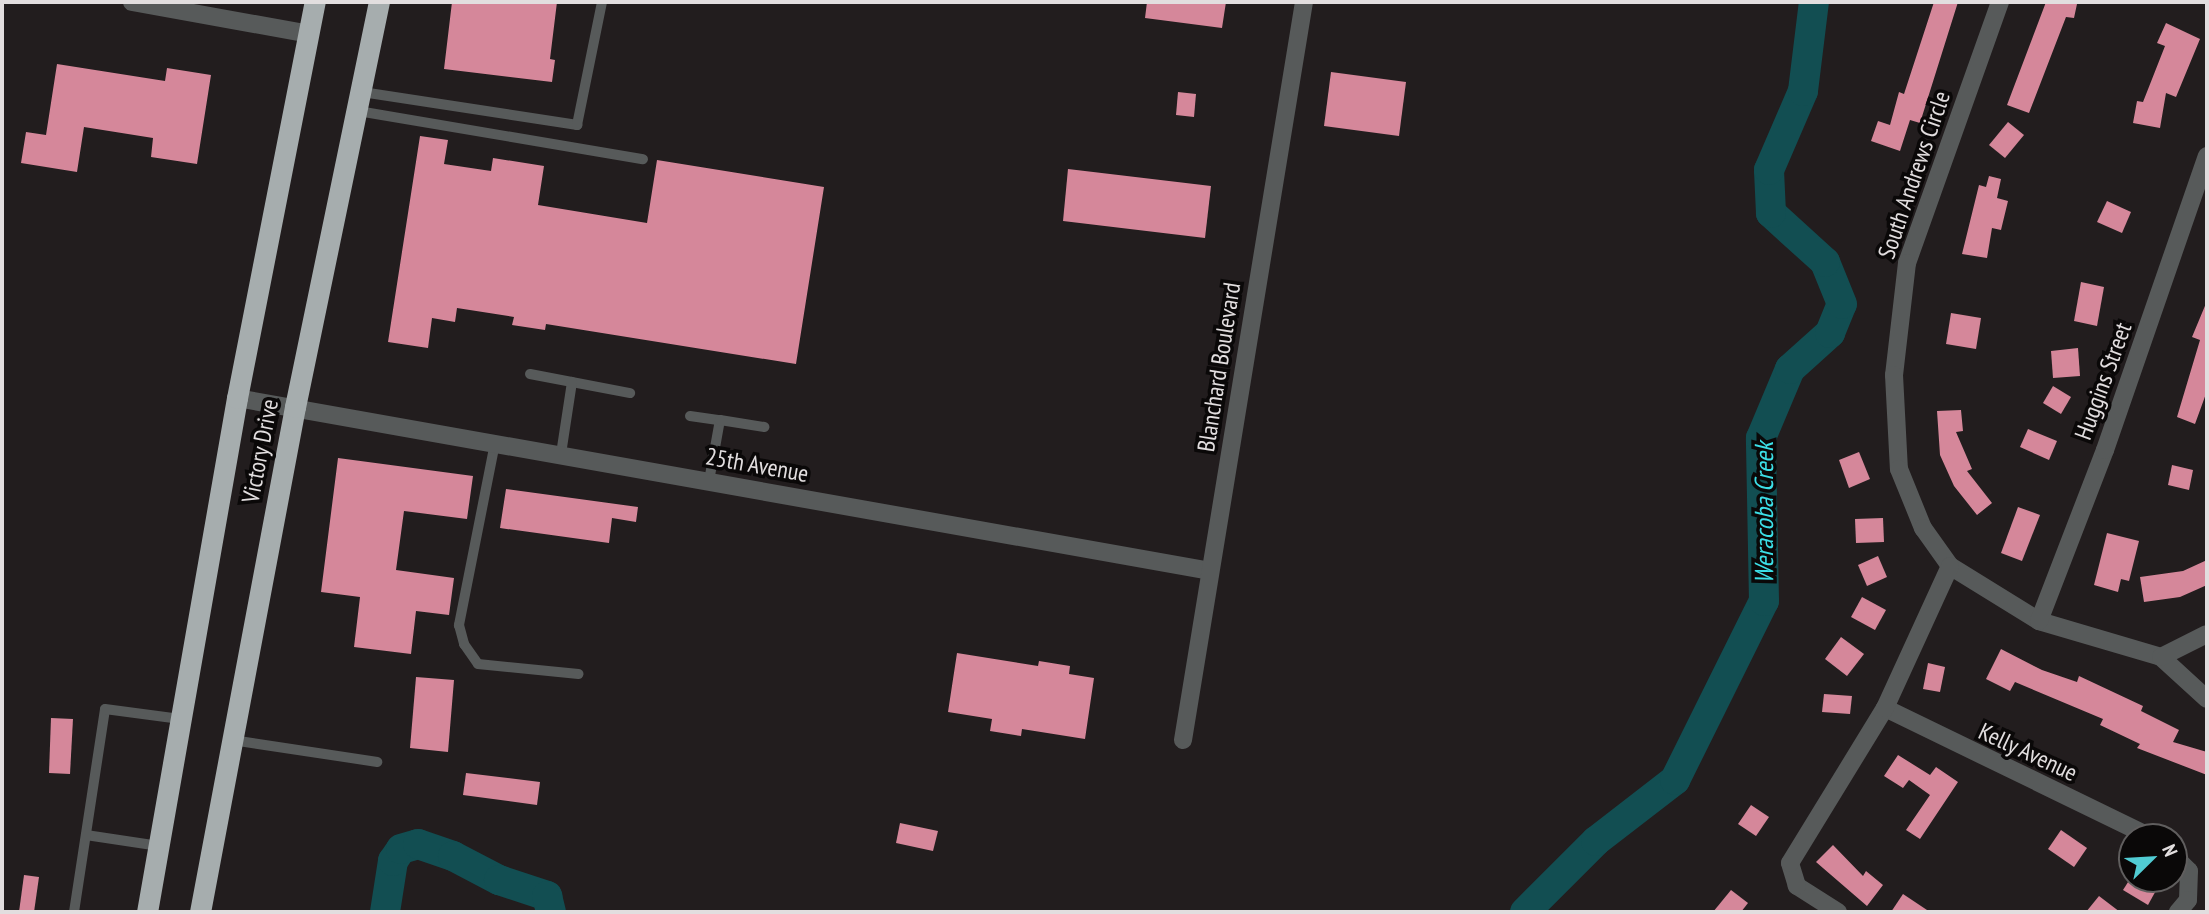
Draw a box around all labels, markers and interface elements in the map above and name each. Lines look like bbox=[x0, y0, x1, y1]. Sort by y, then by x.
street label: South Andrews Circle bbox=[1872, 87, 1956, 263]
street label: Blanchard Boulevard bbox=[1191, 280, 1247, 454]
street label: Huggins Street bbox=[2068, 318, 2138, 444]
street label: Victory Drive bbox=[236, 396, 284, 506]
street label: 25th Avenue bbox=[703, 442, 811, 488]
water label: Weracoba Creek bbox=[1748, 442, 1780, 584]
street label: Kelly Avenue bbox=[1974, 716, 2082, 788]
north arrow bbox=[2118, 823, 2188, 893]
text: N bbox=[2157, 841, 2183, 860]

